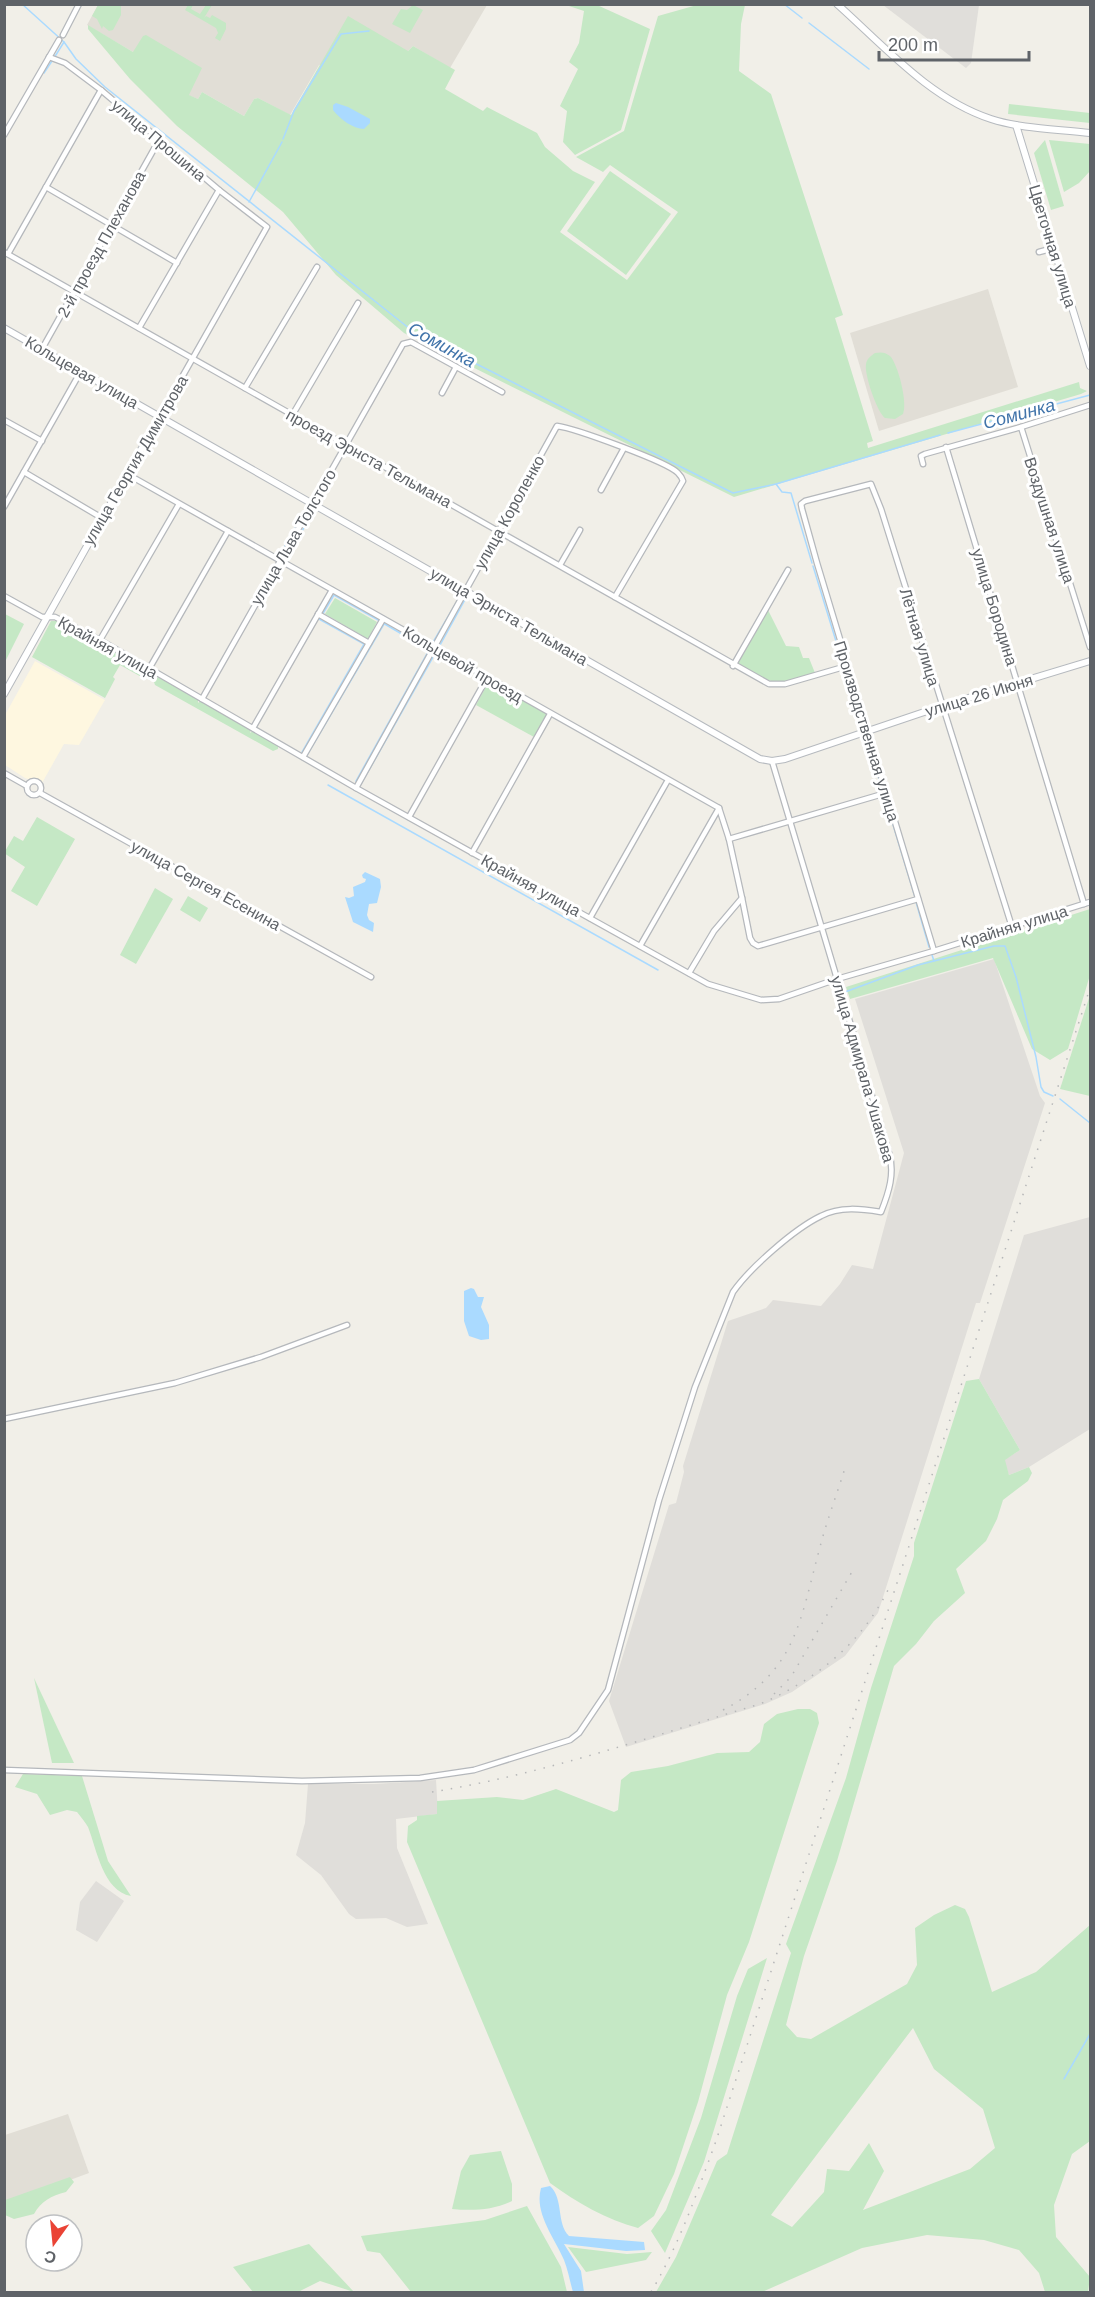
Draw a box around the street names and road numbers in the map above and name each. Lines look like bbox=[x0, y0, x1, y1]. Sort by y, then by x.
street label: улица Прошина bbox=[108, 96, 209, 185]
street label: 2-й проезд Плеханова bbox=[54, 168, 149, 320]
street label: Цветочная улица bbox=[1026, 183, 1079, 310]
street label: Кольцевая улица bbox=[22, 333, 141, 412]
street label: улица Георгия Димитрова bbox=[80, 372, 191, 548]
street label: проезд Эрнста Тельмана bbox=[283, 406, 454, 511]
street label: улица Короленко bbox=[471, 452, 548, 572]
street label: Воздушная улица bbox=[1021, 455, 1078, 585]
street label: улица Льва Толстого bbox=[248, 466, 339, 608]
street label: улица Бородина bbox=[969, 547, 1020, 668]
street label: улица Эрнста Тельмана bbox=[427, 564, 590, 669]
street label: Лётная улица bbox=[897, 586, 943, 688]
street label: Крайняя улица bbox=[55, 613, 160, 682]
street label: Кольцевой проезд bbox=[400, 623, 526, 706]
street label: Производственная улица bbox=[831, 639, 902, 824]
street label: улица 26 Июня bbox=[923, 671, 1035, 720]
street label: улица Сергея Есенина bbox=[128, 837, 284, 934]
street label: Крайняя улица bbox=[478, 851, 583, 920]
street label: Крайняя улица bbox=[959, 902, 1070, 951]
street label: улица Адмирала Ушакова bbox=[828, 974, 897, 1164]

